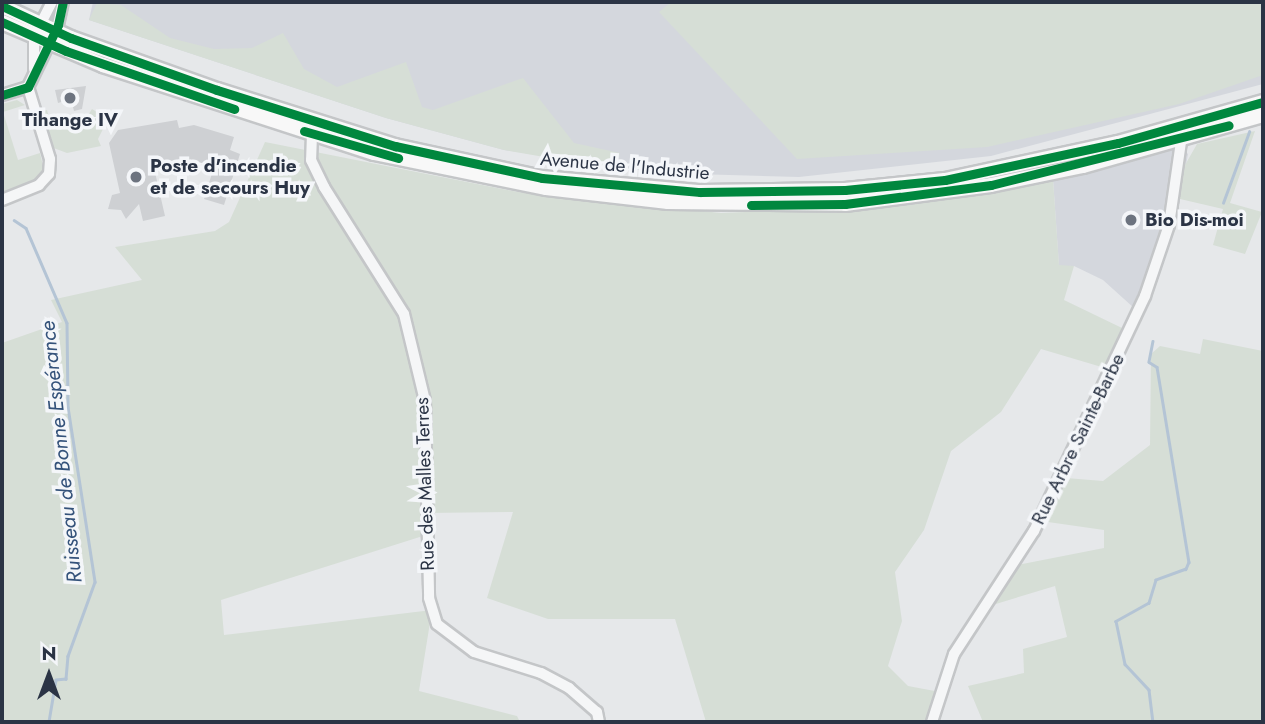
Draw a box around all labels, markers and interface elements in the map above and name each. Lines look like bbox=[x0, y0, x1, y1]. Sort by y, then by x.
marker: Tihange IV bbox=[62, 90, 78, 106]
place label: Tihange IV bbox=[22, 109, 118, 131]
street label: Avenue de l'Industrie bbox=[539, 147, 711, 185]
place label: Poste d'incendie et de secours Huy bbox=[150, 155, 310, 199]
marker: Poste d'incendie et de secours Huy bbox=[128, 169, 144, 185]
place label: Bio Dis-moi bbox=[1145, 209, 1244, 231]
marker: Bio Dis-moi bbox=[1123, 212, 1139, 228]
water label: Ruisseau de Bonne Espérance bbox=[35, 320, 87, 584]
street label: Rue Arbre Sainte-Barbe bbox=[1027, 350, 1129, 528]
street label: Rue des Malles Terres bbox=[411, 397, 439, 571]
north arrow bbox=[14, 640, 84, 710]
text: N bbox=[41, 640, 57, 667]

